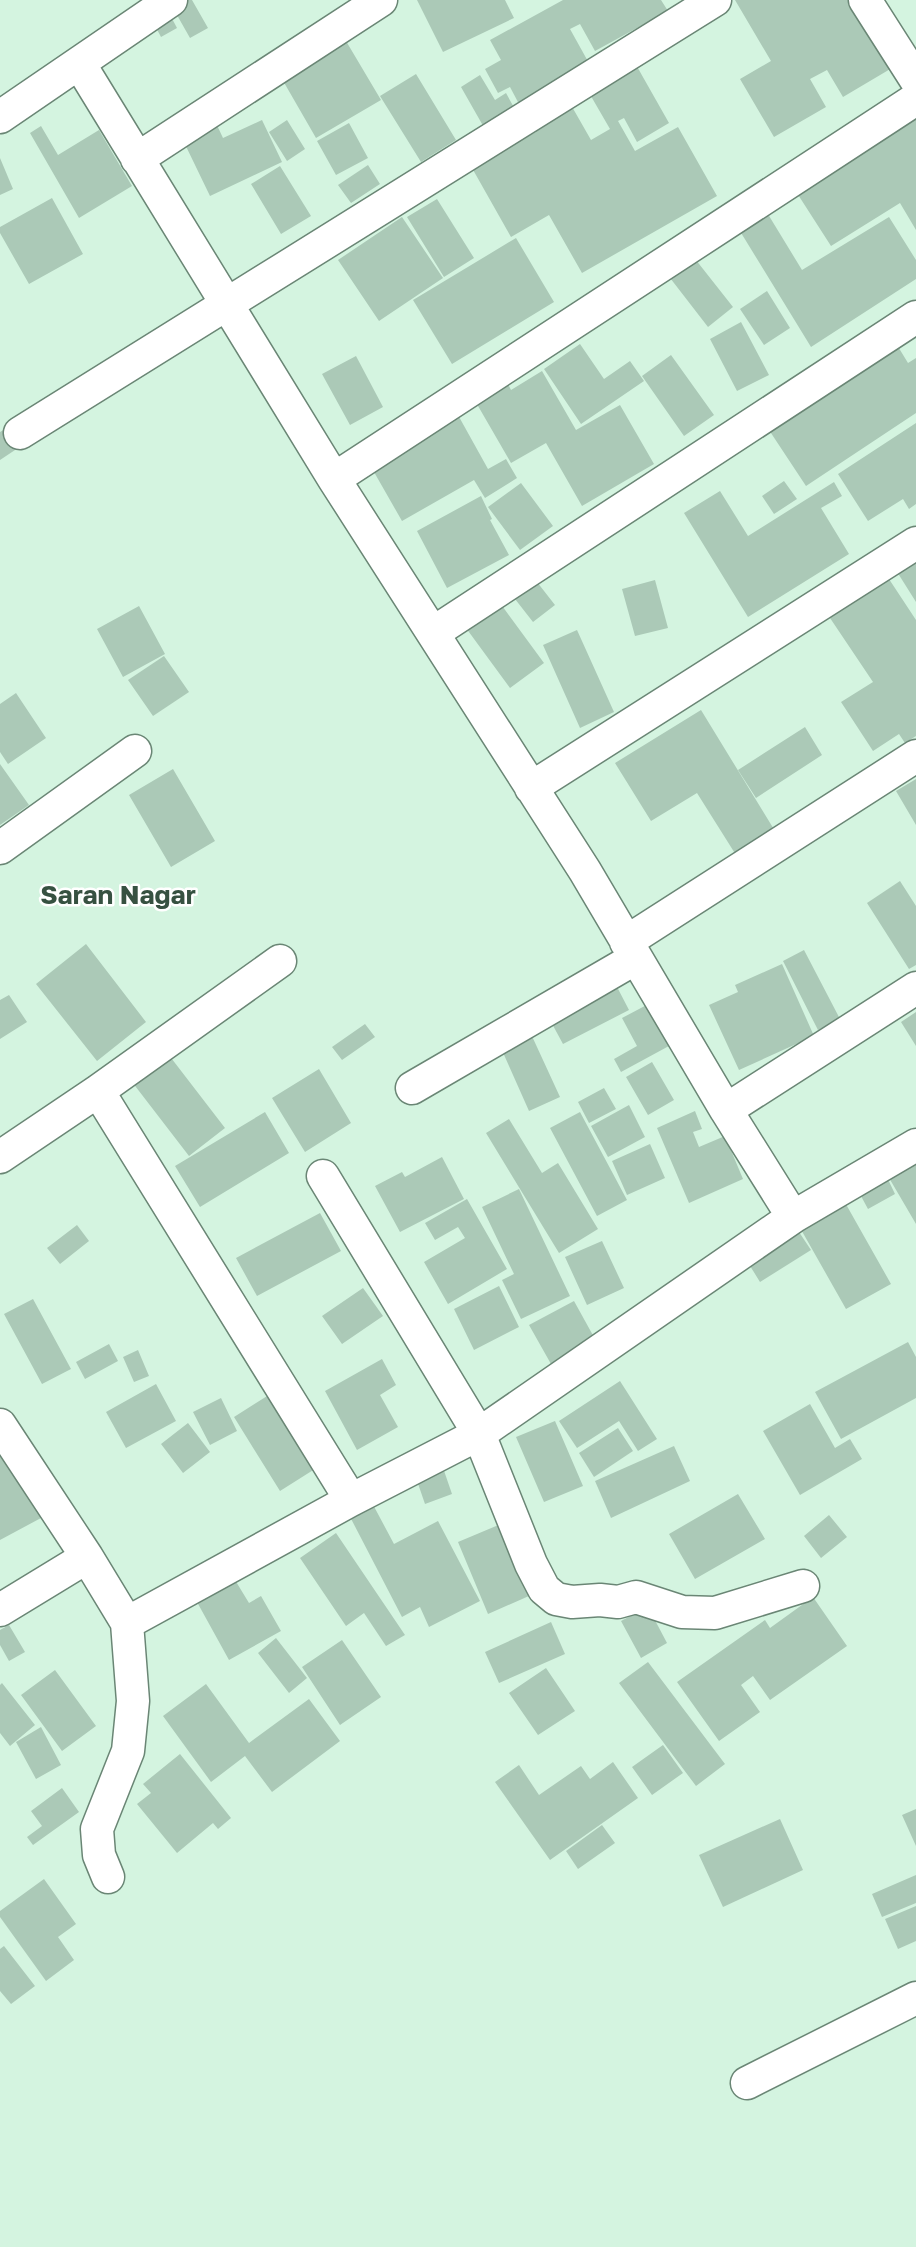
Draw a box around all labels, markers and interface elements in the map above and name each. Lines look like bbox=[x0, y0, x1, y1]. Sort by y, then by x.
district label: Saran Nagar bbox=[40, 879, 196, 910]

